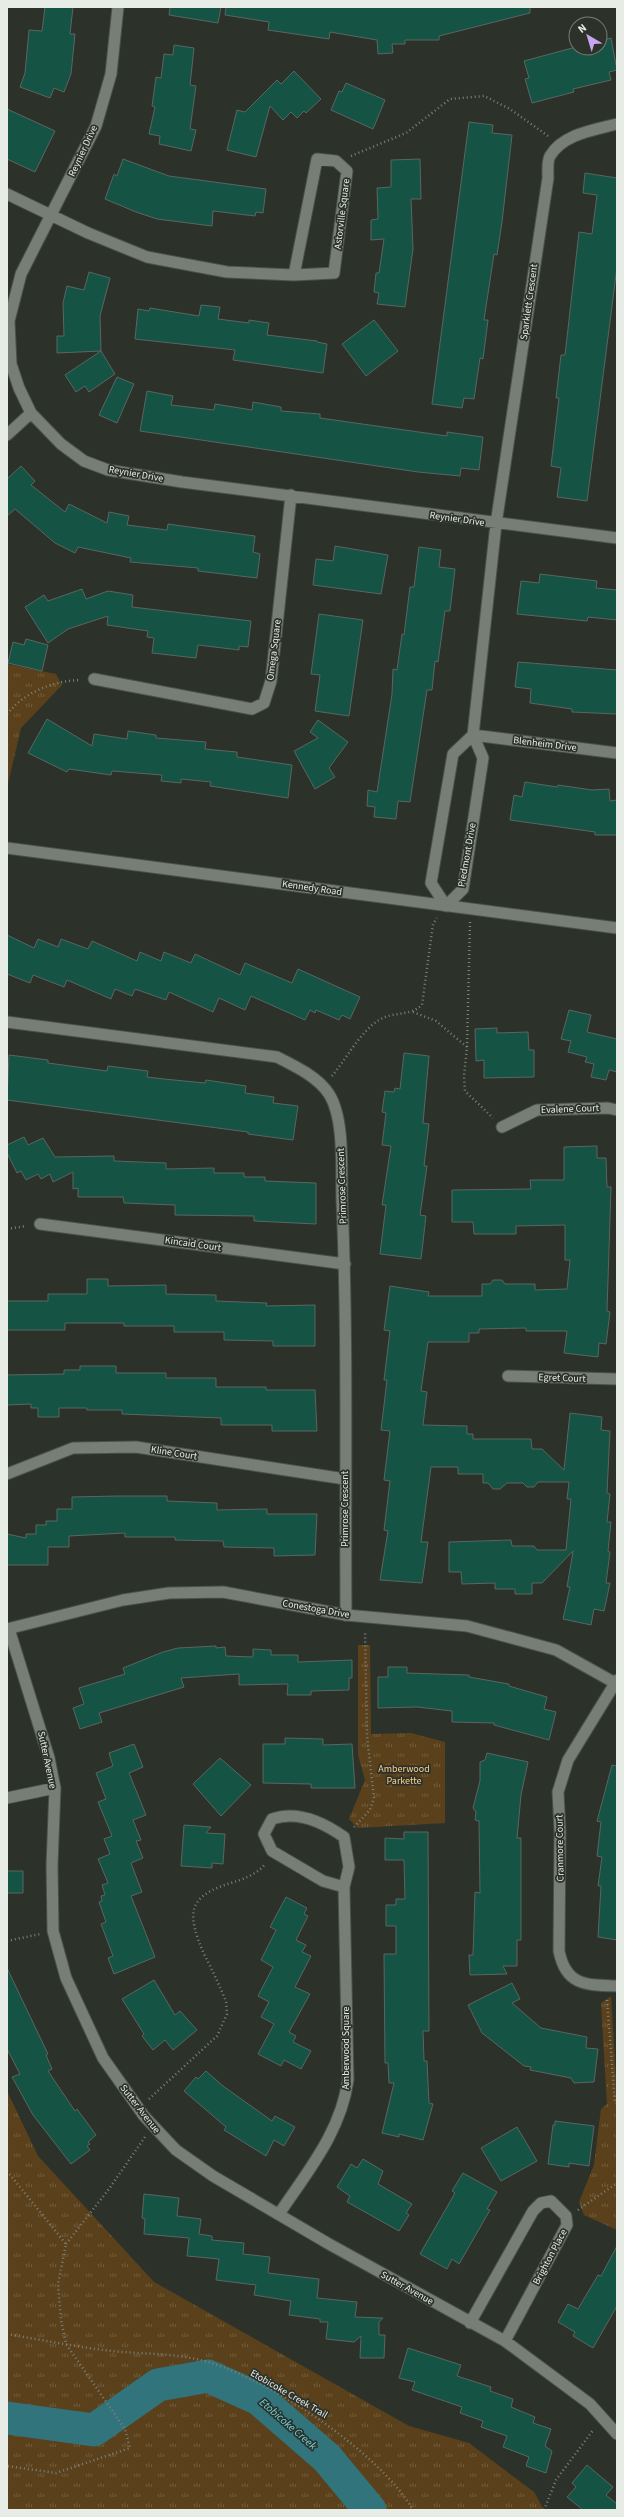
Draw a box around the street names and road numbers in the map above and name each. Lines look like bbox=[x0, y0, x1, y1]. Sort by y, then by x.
street label: Reynier Drive bbox=[65, 123, 101, 179]
street label: Astorville Square bbox=[331, 178, 353, 250]
street label: Sparklett Crescent bbox=[517, 263, 541, 341]
street label: Reynier Drive bbox=[108, 462, 164, 486]
street label: Reynier Drive bbox=[429, 508, 485, 530]
street label: Omega Square bbox=[263, 619, 285, 681]
street label: Blenheim Drive bbox=[513, 733, 577, 755]
street label: Piedmont Drive bbox=[454, 822, 480, 888]
street label: Kennedy Road bbox=[281, 877, 343, 899]
street label: Evalene Court bbox=[541, 1101, 600, 1117]
street label: Primrose Crescent bbox=[334, 1147, 350, 1224]
street label: Kincaid Court bbox=[164, 1233, 223, 1255]
street label: Egret Court bbox=[538, 1370, 587, 1386]
street label: Kline Court bbox=[150, 1442, 199, 1464]
street label: Primrose Crescent bbox=[338, 1470, 352, 1547]
street label: Conestoga Drive bbox=[281, 1596, 351, 1622]
street label: Sutter Avenue bbox=[34, 1730, 60, 1790]
street label: Cranmore Court bbox=[552, 1814, 568, 1882]
street label: Amberwood Square bbox=[339, 2006, 353, 2090]
street label: Sutter Avenue bbox=[116, 2082, 164, 2136]
street label: Brighton Place bbox=[530, 2227, 571, 2287]
street label: Sutter Avenue bbox=[378, 2268, 436, 2308]
street label: Etobicoke Creek Trail bbox=[248, 2366, 331, 2422]

